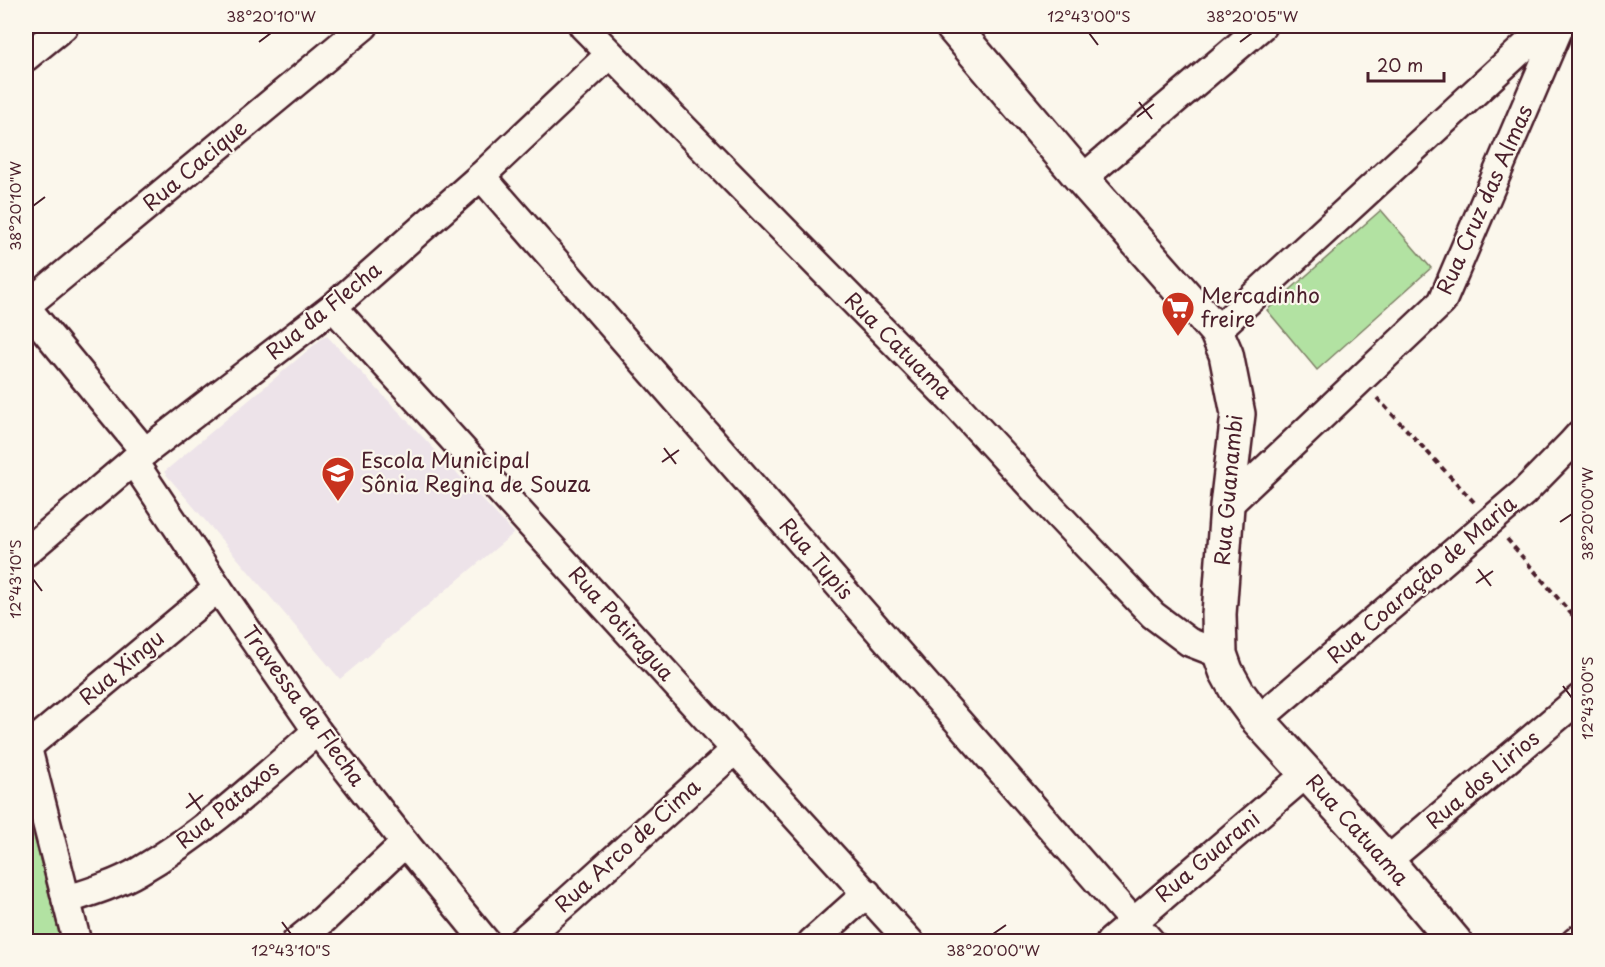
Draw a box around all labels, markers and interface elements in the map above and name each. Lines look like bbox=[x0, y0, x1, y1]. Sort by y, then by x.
text: 38°20'10"W bbox=[226, 4, 316, 27]
text: 12°43'00"S bbox=[1047, 4, 1131, 27]
text: 38°20'05"W bbox=[1206, 4, 1299, 27]
scale bar bbox=[1368, 45, 1444, 83]
text: 20 m bbox=[1377, 51, 1423, 78]
street label: Rua Cruz das Almas bbox=[1427, 99, 1539, 299]
street label: Rua Cacique bbox=[135, 111, 253, 218]
text: 38°20'10"W bbox=[3, 161, 26, 251]
street label: Rua da Flecha bbox=[258, 253, 387, 366]
place label: Mercadinho freire bbox=[1201, 278, 1320, 334]
street label: Rua Catuama bbox=[838, 284, 961, 406]
supermarket icon: Mercadinho freire bbox=[1160, 290, 1196, 337]
street label: Rua Guanambi bbox=[1204, 413, 1250, 567]
place label: Escola Municipal Sônia Regina de Souza bbox=[361, 443, 590, 499]
school or university icon: Escola Municipal Sônia Regina de Souza bbox=[320, 455, 356, 502]
text: 38°20'00"W bbox=[1575, 467, 1598, 561]
street label: Rua Coaração de Maria bbox=[1319, 487, 1523, 670]
street label: Rua Tupis bbox=[773, 510, 862, 606]
text: 12°43'10"S bbox=[3, 539, 26, 619]
street label: Rua Potiragua bbox=[562, 558, 683, 687]
street label: Travessa da Flecha bbox=[235, 618, 374, 792]
street label: Rua Xingu bbox=[71, 621, 170, 712]
text: 12°43'00"S bbox=[1575, 656, 1598, 740]
street label: Rua dos Lirios bbox=[1418, 721, 1545, 836]
street label: Rua Pataxos bbox=[168, 752, 285, 855]
street label: Rua Catuama bbox=[1300, 766, 1418, 892]
street label: Rua Arco de Cima bbox=[547, 770, 707, 919]
street label: Rua Guarani bbox=[1147, 802, 1266, 909]
text: 12°43'10"S bbox=[251, 938, 331, 961]
text: 38°20'00"W bbox=[946, 938, 1040, 961]

